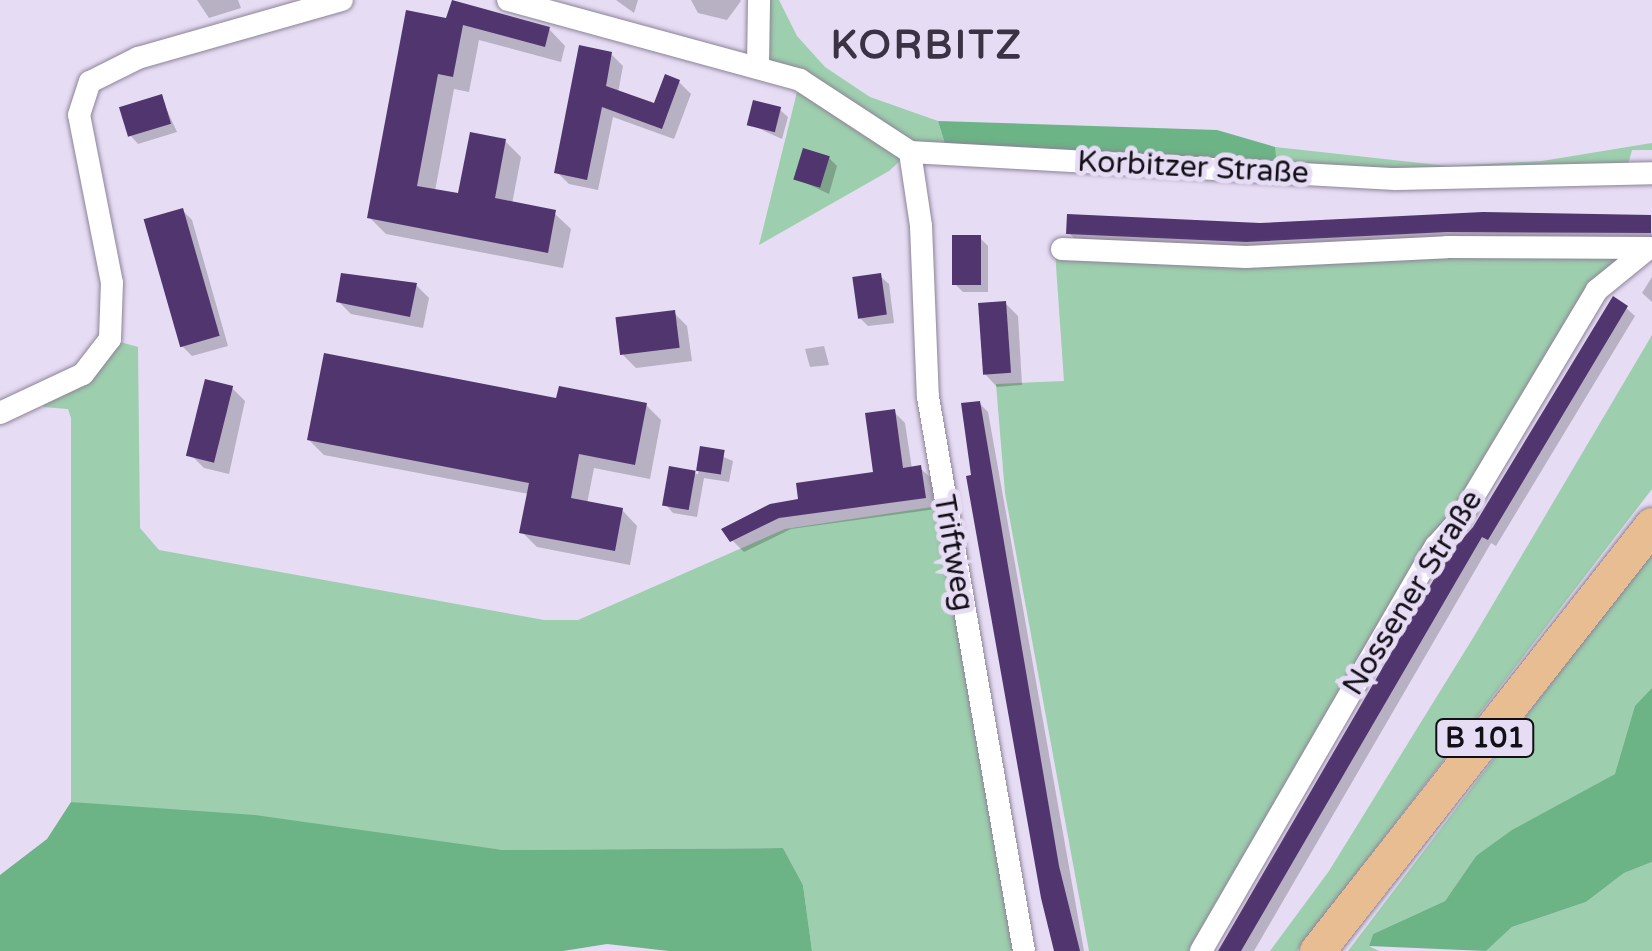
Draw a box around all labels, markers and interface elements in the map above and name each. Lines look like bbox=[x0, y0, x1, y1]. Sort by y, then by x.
district label: KORBITZ bbox=[830, 21, 1024, 69]
street label: Korbitzer Straße bbox=[1076, 144, 1310, 192]
street label: Nossener Straße bbox=[1335, 484, 1491, 702]
street label: Triftweg bbox=[925, 492, 981, 614]
road number: B 101 bbox=[1435, 715, 1535, 761]

